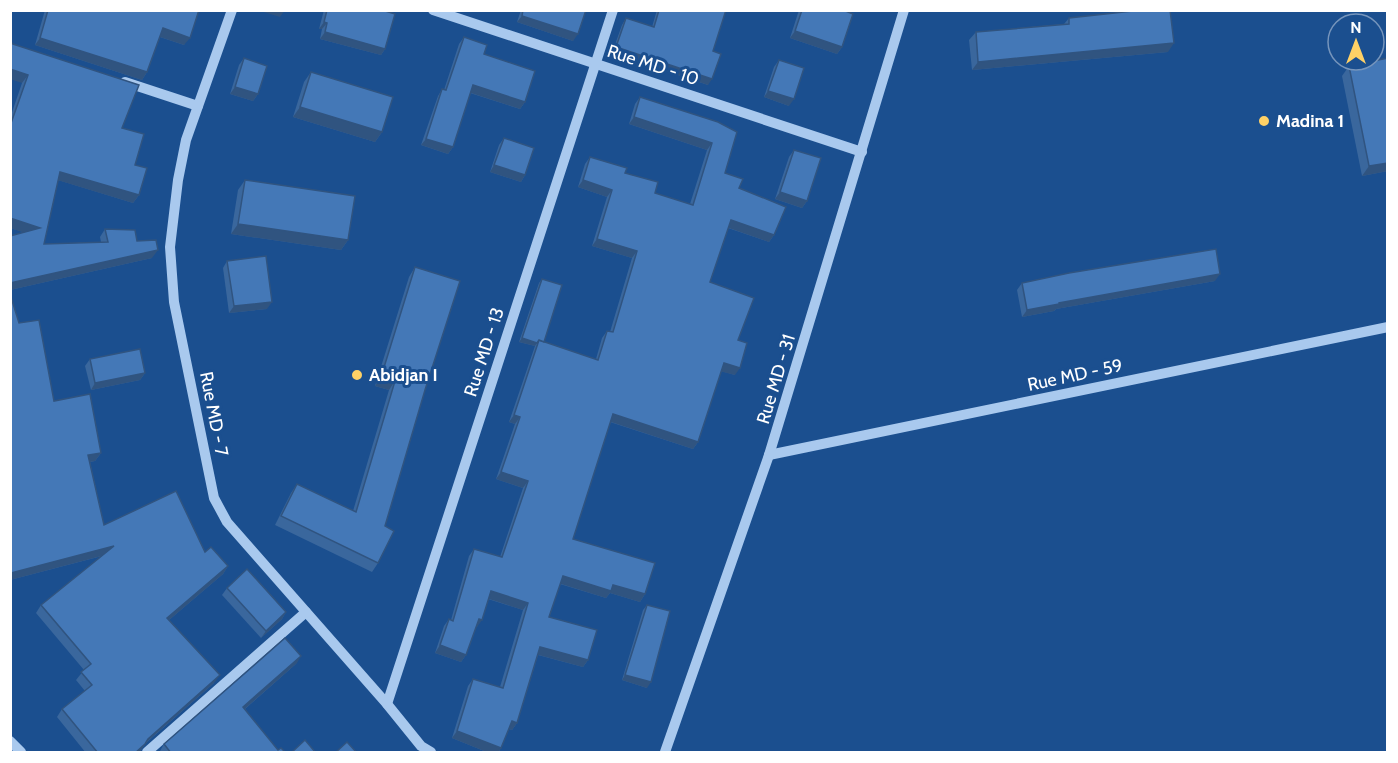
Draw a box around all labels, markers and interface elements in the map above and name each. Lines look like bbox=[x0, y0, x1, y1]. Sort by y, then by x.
north arrow bbox=[1326, 12, 1386, 72]
text: N bbox=[1350, 18, 1362, 37]
street label: Rue MD - 10 bbox=[604, 40, 702, 90]
place label: Madina 1 bbox=[1276, 110, 1344, 132]
marker: Madina 1 bbox=[1257, 114, 1271, 128]
street label: Rue MD - 13 bbox=[459, 305, 509, 399]
street label: Rue MD - 31 bbox=[752, 332, 800, 426]
street label: Rue MD - 59 bbox=[1025, 354, 1125, 396]
place label: Abidjan I bbox=[369, 364, 437, 386]
marker: Abidjan I bbox=[350, 368, 364, 382]
street label: Rue MD - 7 bbox=[195, 370, 233, 458]

